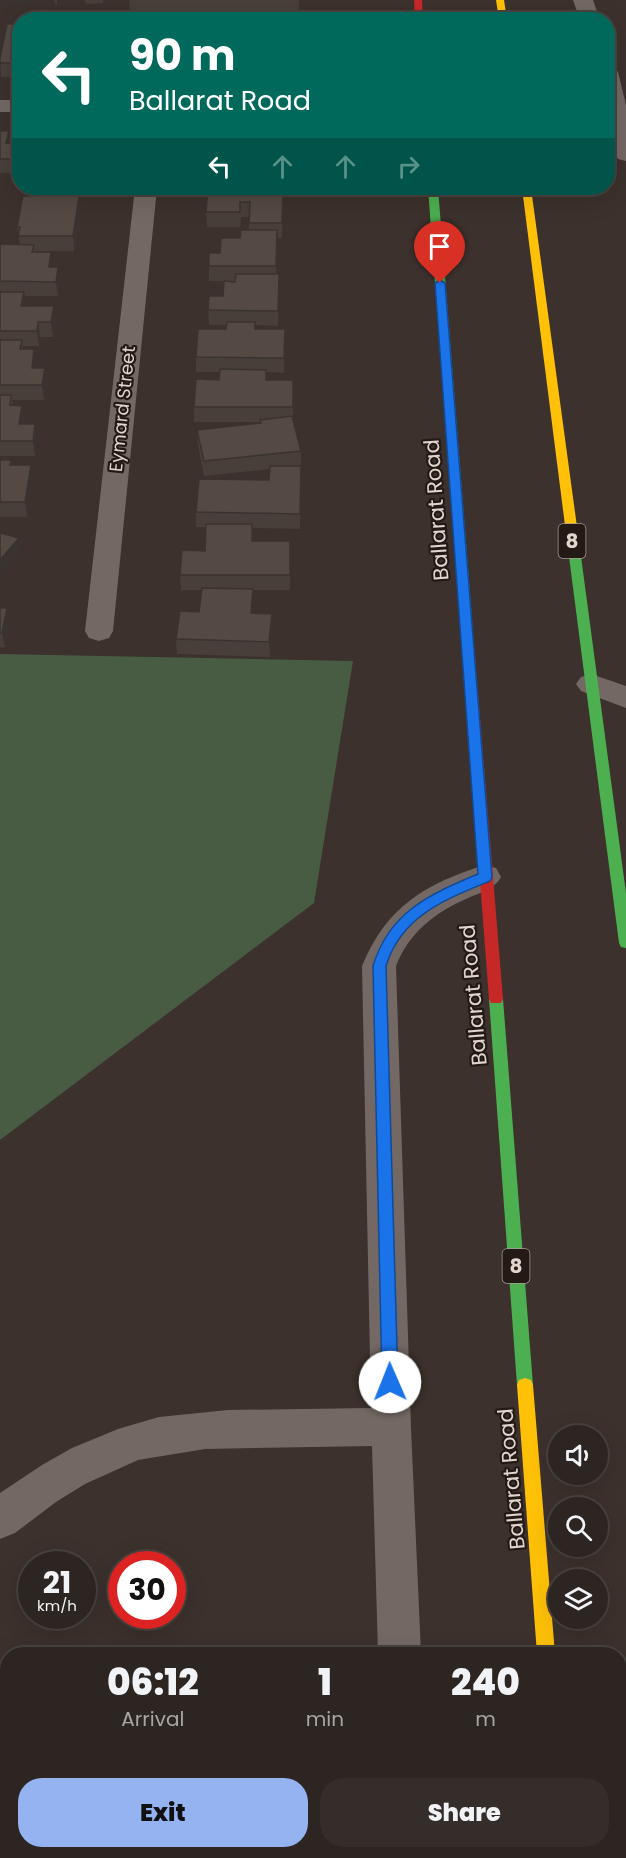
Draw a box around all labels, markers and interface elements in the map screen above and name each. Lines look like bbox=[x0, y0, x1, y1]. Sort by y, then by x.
text: 90 m bbox=[129, 26, 236, 85]
icon: left bbox=[30, 36, 108, 114]
text: Ballarat Road bbox=[129, 82, 311, 119]
icon: left bbox=[203, 150, 236, 183]
icon: ahead bbox=[266, 150, 299, 183]
icon: ahead bbox=[329, 150, 362, 183]
icon: right bbox=[392, 150, 425, 183]
pin bbox=[414, 221, 465, 283]
icon: arrive bbox=[423, 230, 456, 263]
street label: Eymard Street bbox=[103, 345, 141, 473]
street label: Ballarat Road bbox=[417, 438, 455, 582]
road number: 8 bbox=[558, 524, 586, 558]
street label: Ballarat Road bbox=[452, 923, 494, 1067]
road number: 8 bbox=[502, 1249, 530, 1283]
position arrow bbox=[358, 1350, 422, 1414]
street label: Ballarat Road bbox=[490, 1407, 532, 1551]
map controls bbox=[548, 1425, 608, 1629]
button: sound bbox=[548, 1425, 608, 1485]
button: search bbox=[548, 1497, 608, 1557]
speed limit sign: 30 bbox=[108, 1551, 186, 1629]
text: 21 bbox=[43, 1561, 71, 1604]
button: layers bbox=[548, 1569, 608, 1629]
text: km/h bbox=[37, 1595, 77, 1616]
text: 06:12 bbox=[107, 1657, 199, 1708]
text: 1 bbox=[318, 1657, 332, 1708]
text: 240 bbox=[451, 1657, 520, 1708]
text: Arrival bbox=[121, 1705, 184, 1733]
text: min bbox=[306, 1705, 344, 1733]
text: m bbox=[475, 1705, 496, 1733]
button: Exit bbox=[18, 1778, 308, 1847]
button: Share bbox=[320, 1778, 609, 1847]

